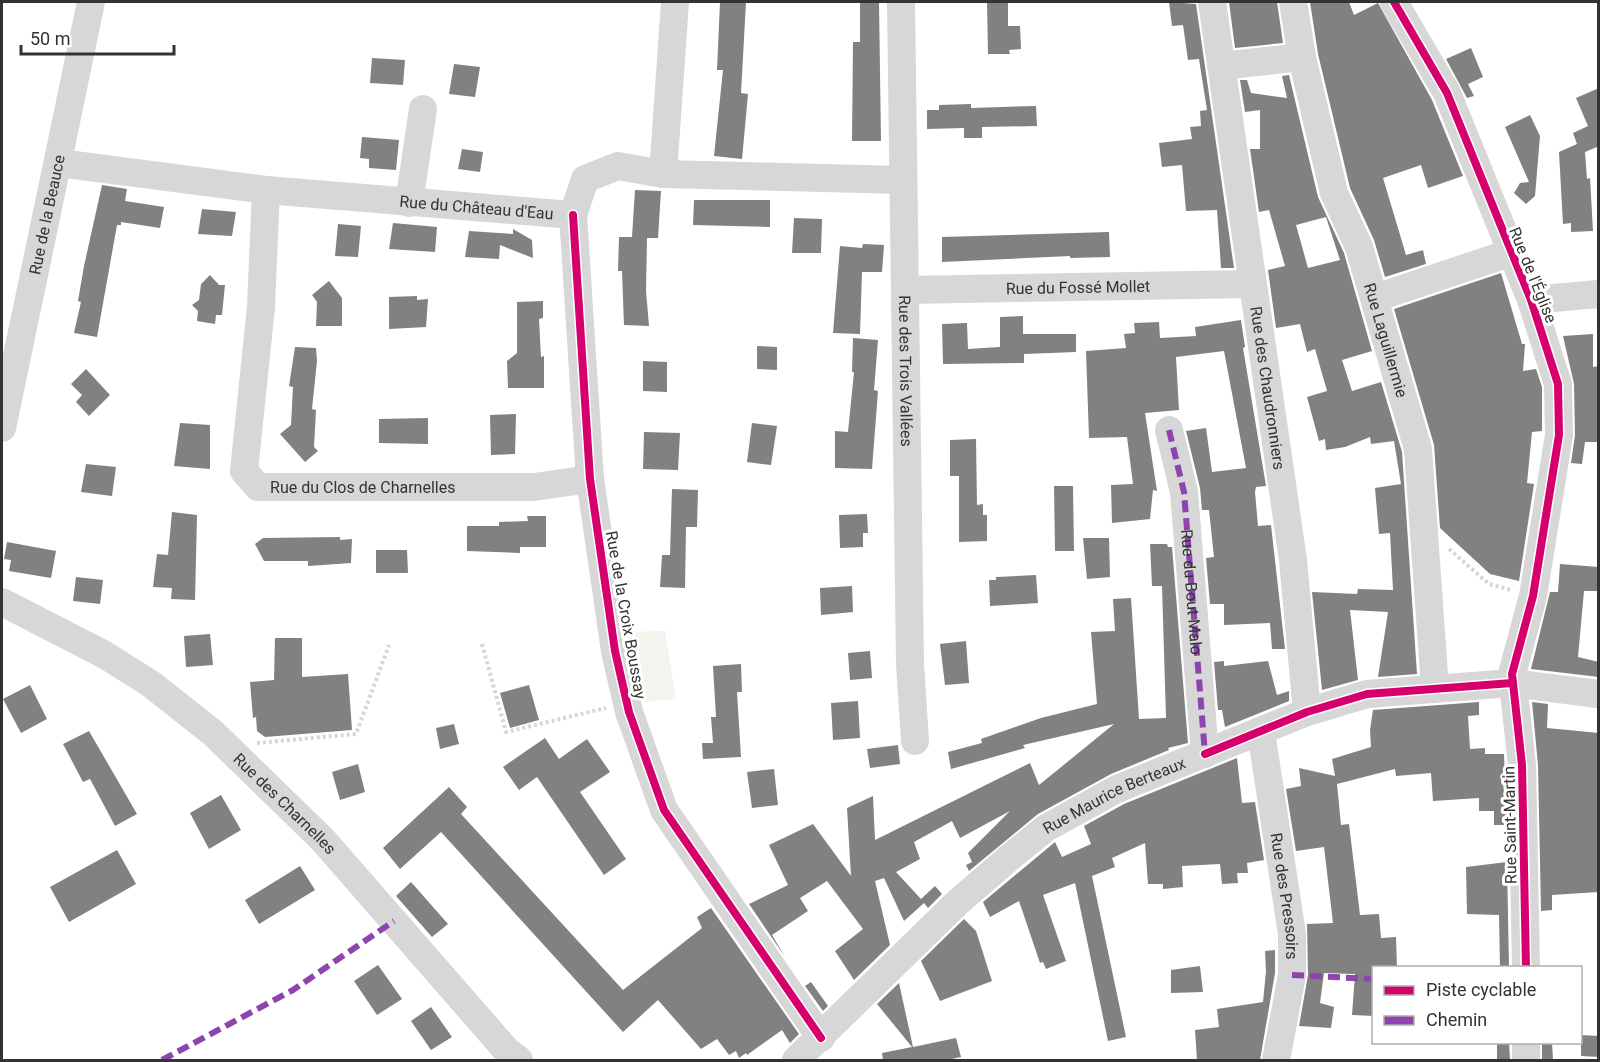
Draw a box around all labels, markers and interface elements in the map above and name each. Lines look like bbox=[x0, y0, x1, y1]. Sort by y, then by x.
scale bar bbox=[21, 18, 174, 56]
text: 50 m bbox=[30, 28, 70, 49]
street label: Rue de la Beauce bbox=[25, 153, 68, 276]
street label: Rue du Château d'Eau bbox=[399, 191, 554, 223]
street label: Rue de l'Église bbox=[1505, 224, 1561, 326]
street label: Rue du Fossé Mollet bbox=[1006, 276, 1150, 298]
street label: Rue Laguillermie bbox=[1361, 281, 1412, 400]
street label: Rue des Trois Vallées bbox=[895, 295, 917, 447]
street label: Rue des Chaudronniers bbox=[1247, 305, 1289, 471]
street label: Rue du Clos de Charnelles bbox=[270, 478, 455, 497]
street label: Rue du Bout Malo bbox=[1178, 528, 1207, 655]
street label: Rue de la Croix Boussay bbox=[602, 529, 650, 701]
street label: Rue des Charnelles bbox=[230, 749, 340, 858]
street label: Rue Maurice Berteaux bbox=[1039, 753, 1188, 837]
street label: Rue Saint-Martin bbox=[1499, 766, 1521, 884]
street label: Rue des Pressoirs bbox=[1267, 831, 1302, 960]
legend bbox=[1372, 966, 1582, 1044]
text: Piste cyclable bbox=[1426, 979, 1536, 1000]
text: Chemin bbox=[1426, 1009, 1487, 1030]

